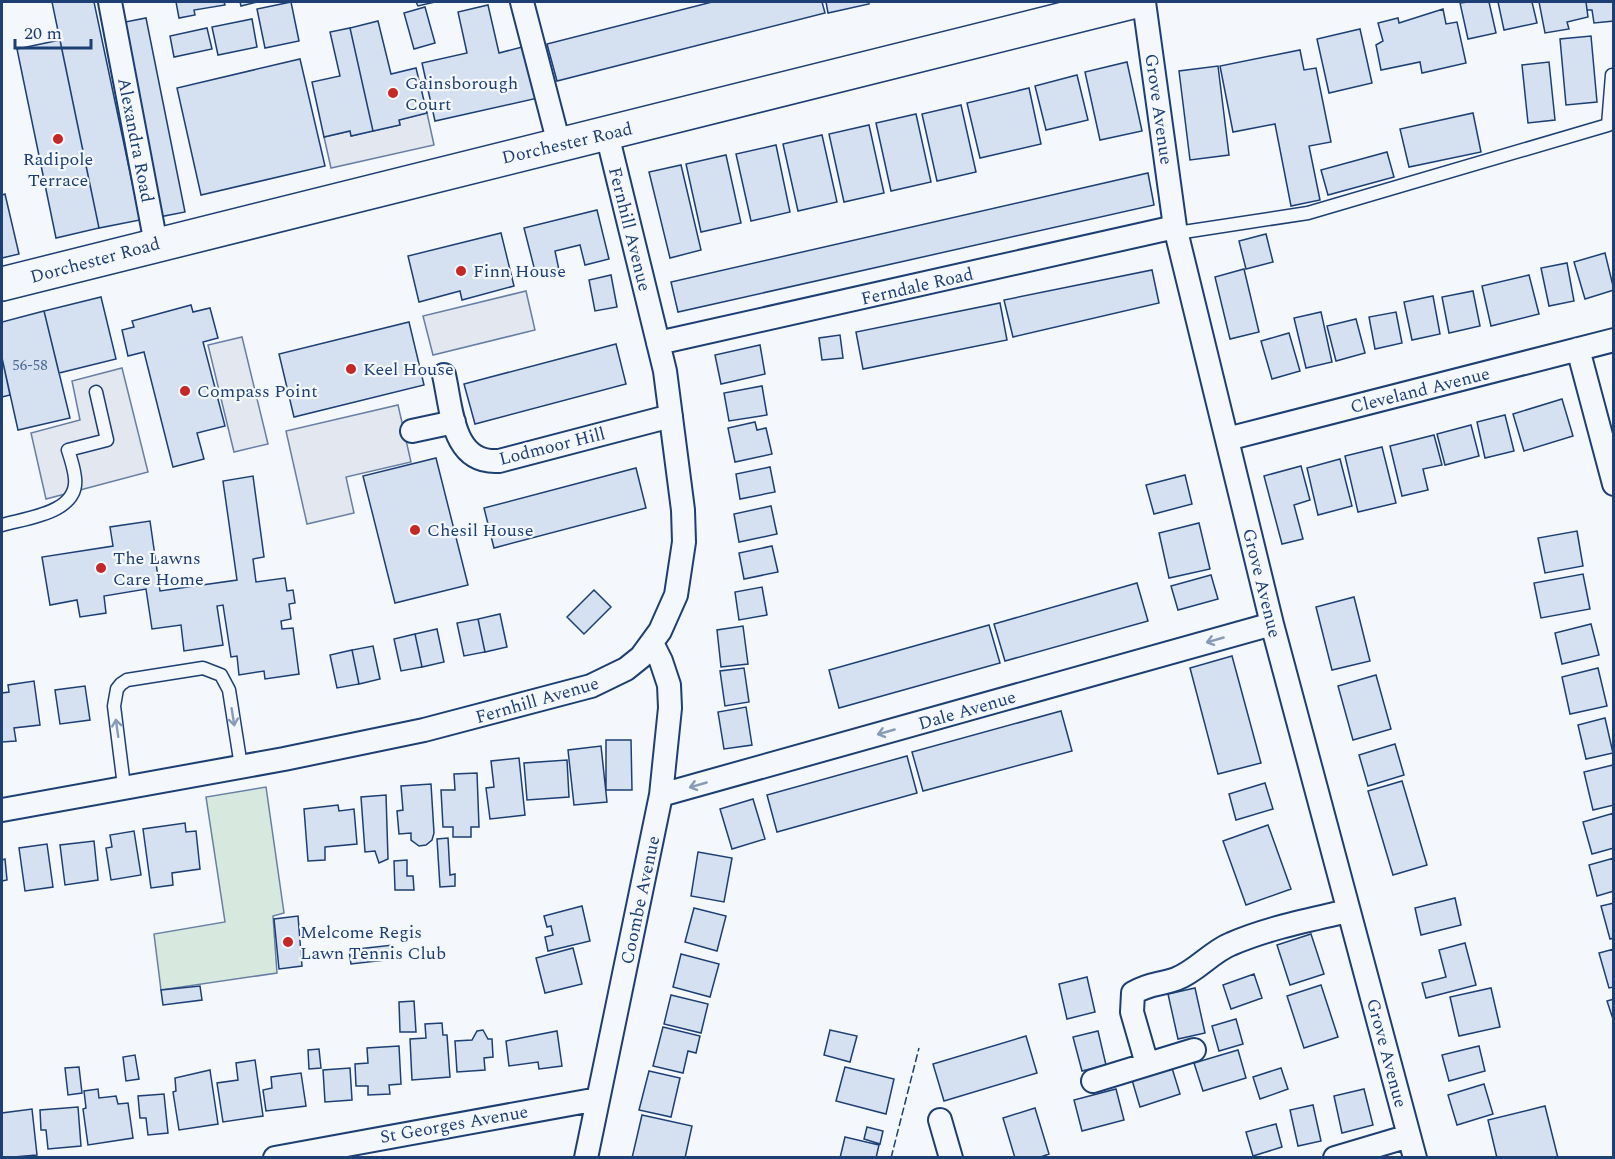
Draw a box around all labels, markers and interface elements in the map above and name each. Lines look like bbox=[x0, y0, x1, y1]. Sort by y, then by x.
scale bar bbox=[15, 12, 92, 50]
text: 20 m bbox=[24, 20, 62, 47]
street label: Grove Avenue bbox=[1137, 52, 1180, 166]
place label: Gainsborough Court bbox=[405, 70, 518, 118]
street label: Alexandra Road bbox=[110, 75, 161, 205]
marker: Gainsborough Court bbox=[386, 86, 400, 100]
street label: Dorchester Road bbox=[499, 115, 635, 172]
marker: Radipole Terrace bbox=[51, 132, 65, 146]
place label: Radipole Terrace bbox=[23, 146, 93, 194]
street label: Fernhill Avenue bbox=[601, 164, 658, 294]
street label: Dorchester Road bbox=[27, 230, 163, 291]
place label: Finn House bbox=[473, 258, 566, 285]
street label: Ferndale Road bbox=[858, 260, 976, 313]
marker: Finn House bbox=[454, 264, 468, 278]
house number: 56-58 bbox=[12, 354, 48, 377]
place label: Keel House bbox=[363, 356, 454, 383]
street label: Cleveland Avenue bbox=[1347, 360, 1493, 421]
marker: Keel House bbox=[344, 362, 358, 376]
place label: Compass Point bbox=[197, 378, 318, 405]
marker: Compass Point bbox=[178, 384, 192, 398]
street label: Lodmoor Hill bbox=[496, 420, 608, 473]
place label: Chesil House bbox=[427, 517, 533, 544]
marker: Chesil House bbox=[408, 523, 422, 537]
street label: Grove Avenue bbox=[1235, 526, 1288, 641]
place label: The Lawns Care Home bbox=[113, 545, 204, 593]
marker: The Lawns Care Home bbox=[94, 561, 108, 575]
one-way arrow bbox=[1206, 635, 1225, 646]
street label: Fernhill Avenue bbox=[472, 670, 602, 731]
street label: Dale Avenue bbox=[915, 684, 1019, 737]
one-way arrow bbox=[228, 707, 239, 727]
one-way arrow bbox=[111, 719, 122, 739]
one-way arrow bbox=[877, 727, 896, 738]
one-way arrow bbox=[689, 780, 708, 791]
street label: Coombe Avenue bbox=[614, 833, 667, 967]
place label: Melcome Regis Lawn Tennis Club bbox=[300, 919, 446, 967]
marker: Melcome Regis Lawn Tennis Club bbox=[281, 935, 295, 949]
street label: Grove Avenue bbox=[1359, 996, 1414, 1111]
street label: St Georges Avenue bbox=[378, 1098, 530, 1151]

